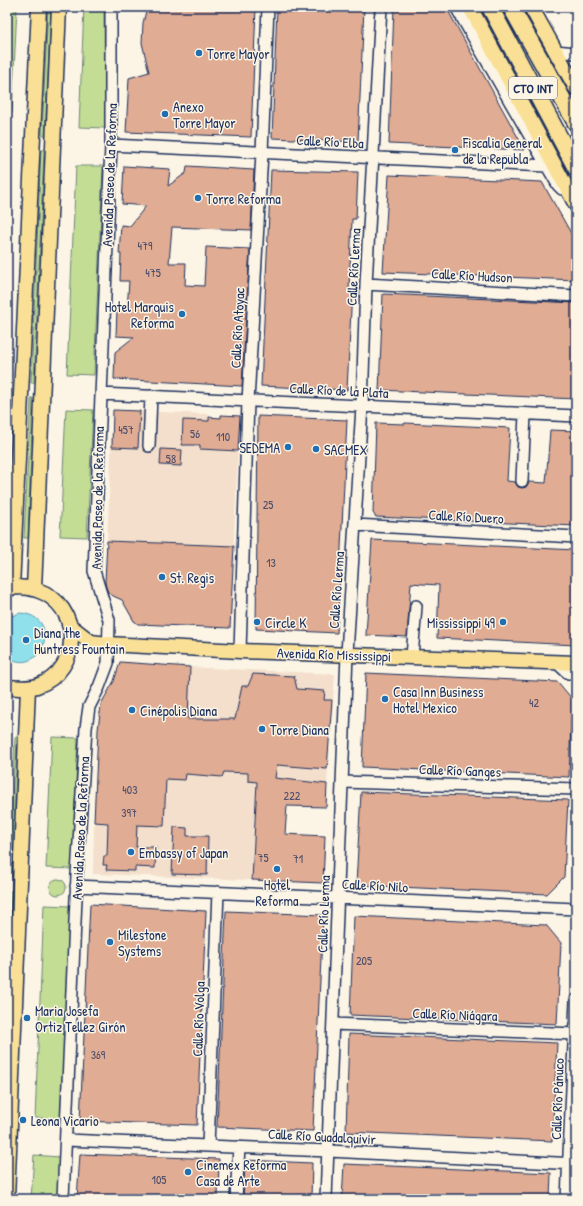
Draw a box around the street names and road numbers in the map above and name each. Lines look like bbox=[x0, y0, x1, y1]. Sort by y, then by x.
road number: CTO INT bbox=[509, 77, 557, 99]
street label: Avenida Paseo de la Reforma bbox=[97, 103, 121, 247]
street label: Calle Río Elba bbox=[296, 130, 365, 152]
street label: Calle Río Lerma bbox=[341, 227, 365, 306]
street label: Calle Río Hudson bbox=[431, 263, 513, 287]
street label: Calle Río Atoyac bbox=[225, 287, 250, 369]
street label: Calle Río de la Plata bbox=[289, 378, 390, 402]
street label: Avenida Paseo de la Reforma bbox=[86, 426, 108, 570]
street label: Calle Río Duero bbox=[428, 505, 504, 527]
street label: Calle Río Lerma bbox=[324, 550, 348, 629]
street label: Avenida Río Mississippi bbox=[276, 643, 392, 666]
street label: Avenida Paseo de la Reforma bbox=[67, 755, 93, 900]
street label: Calle Río Ganges bbox=[419, 759, 501, 782]
street label: Calle Río Lerma bbox=[312, 874, 334, 953]
street label: Calle Río Nilo bbox=[341, 874, 409, 896]
street label: Calle Río Volga bbox=[187, 981, 210, 1057]
street label: Calle Río Niágara bbox=[412, 1003, 498, 1026]
street label: Calle Río Pánuco bbox=[546, 1058, 568, 1140]
street label: Calle Río Guadalquivir bbox=[267, 1124, 377, 1149]

